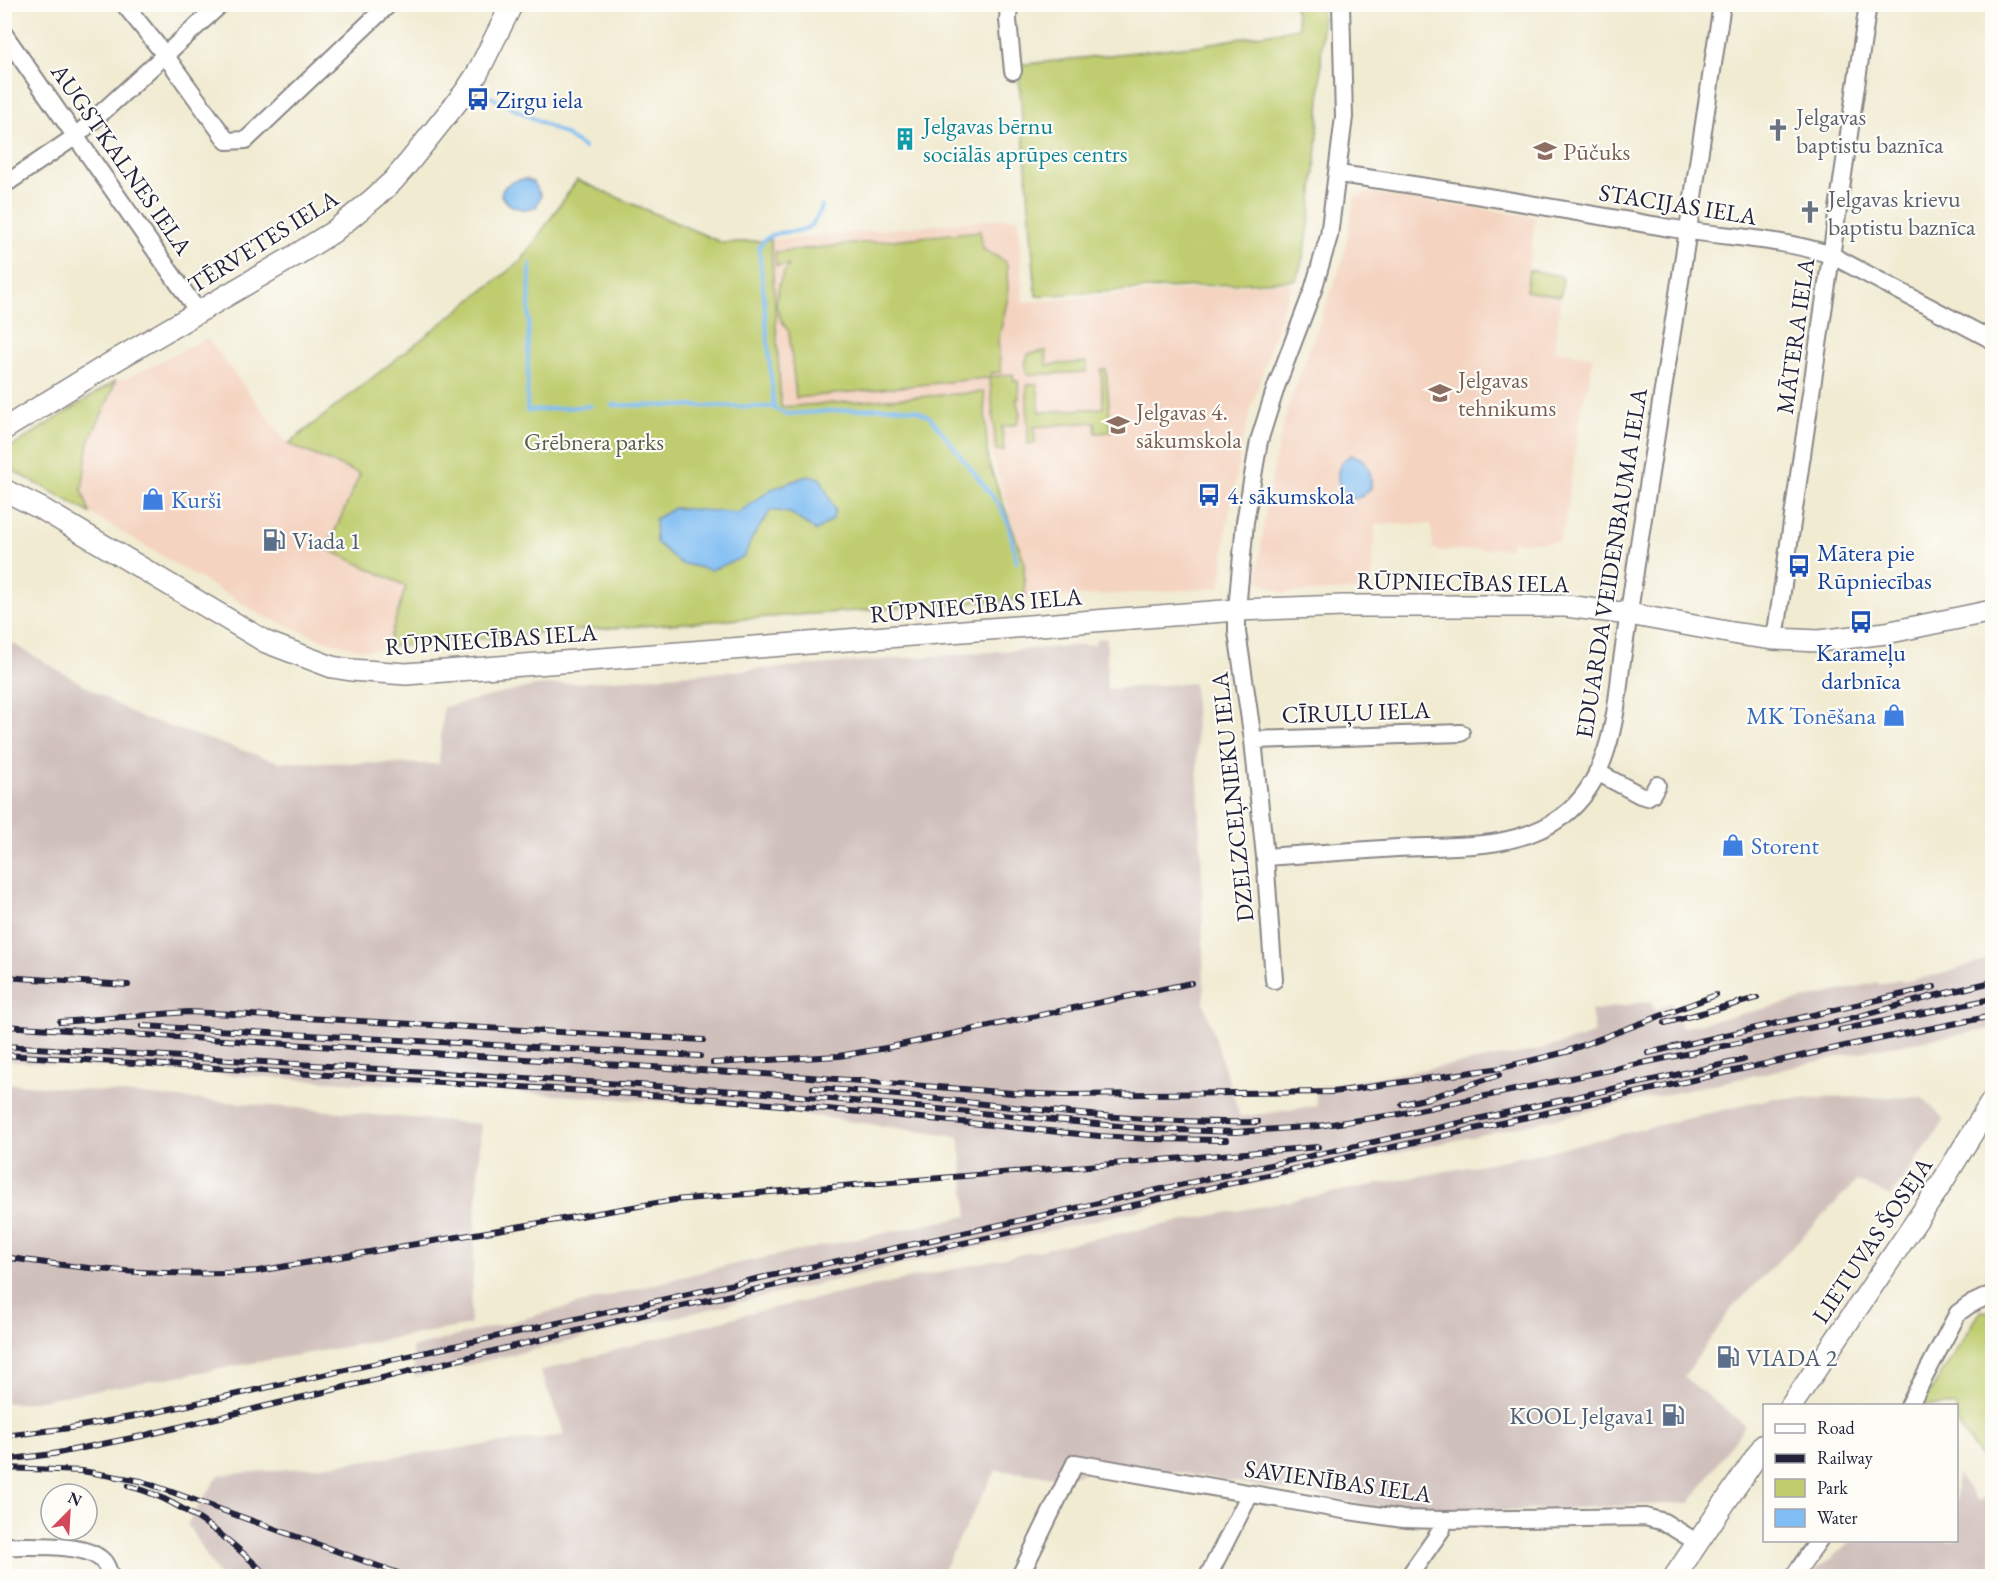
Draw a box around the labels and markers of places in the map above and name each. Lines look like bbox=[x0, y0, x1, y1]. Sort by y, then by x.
place label: Zirgu iela bbox=[496, 84, 583, 115]
bus stop icon: Zirgu iela bbox=[465, 86, 491, 112]
place label: Jelgavas baptistu baznīca bbox=[1794, 101, 1944, 160]
place label: Jelgavas bērnu sociālās aprūpes centrs bbox=[921, 110, 1127, 169]
church icon: Jelgavas baptistu baznīca bbox=[1765, 117, 1791, 143]
building icon: Jelgavas bērnu sociālās aprūpes centrs bbox=[892, 126, 918, 152]
place label: Pūčuks bbox=[1563, 136, 1630, 167]
school or university icon: Pūčuks bbox=[1532, 138, 1558, 164]
place label: Jelgavas krievu baptistu baznīca bbox=[1826, 183, 1976, 242]
church icon: Jelgavas krievu baptistu baznīca bbox=[1797, 199, 1823, 225]
place label: Jelgavas tehnikums bbox=[1456, 364, 1556, 423]
school or university icon: Jelgavas tehnikums bbox=[1427, 380, 1453, 406]
place label: Jelgavas 4. sākumskola bbox=[1134, 396, 1242, 455]
school or university icon: Jelgavas 4. sākumskola bbox=[1105, 412, 1131, 438]
place label: 4. sākumskola bbox=[1227, 480, 1355, 511]
bus stop icon: 4. sākumskola bbox=[1196, 482, 1222, 508]
place label: Kurši bbox=[171, 484, 222, 515]
shop icon: Kurši bbox=[140, 486, 166, 512]
place label: Viada 1 bbox=[292, 525, 361, 556]
fuel station icon: Viada 1 bbox=[261, 527, 287, 553]
place label: Mātera pie Rūpniecības bbox=[1817, 537, 1932, 596]
bus stop icon: Mātera pie Rūpniecības bbox=[1786, 553, 1812, 579]
bus stop icon: Karameļu darbnīca bbox=[1848, 609, 1874, 635]
place label: Karameļu darbnīca bbox=[1816, 637, 1906, 696]
place label: MK Tonēšana bbox=[1746, 700, 1876, 731]
shop icon: MK Tonēšana bbox=[1881, 702, 1907, 728]
place label: Storent bbox=[1751, 830, 1820, 861]
shop icon: Storent bbox=[1720, 832, 1746, 858]
place label: VIADA 2 bbox=[1746, 1342, 1838, 1373]
fuel station icon: VIADA 2 bbox=[1715, 1344, 1741, 1370]
place label: KOOL Jelgava1 bbox=[1509, 1400, 1655, 1431]
fuel station icon: KOOL Jelgava1 bbox=[1660, 1402, 1686, 1428]

